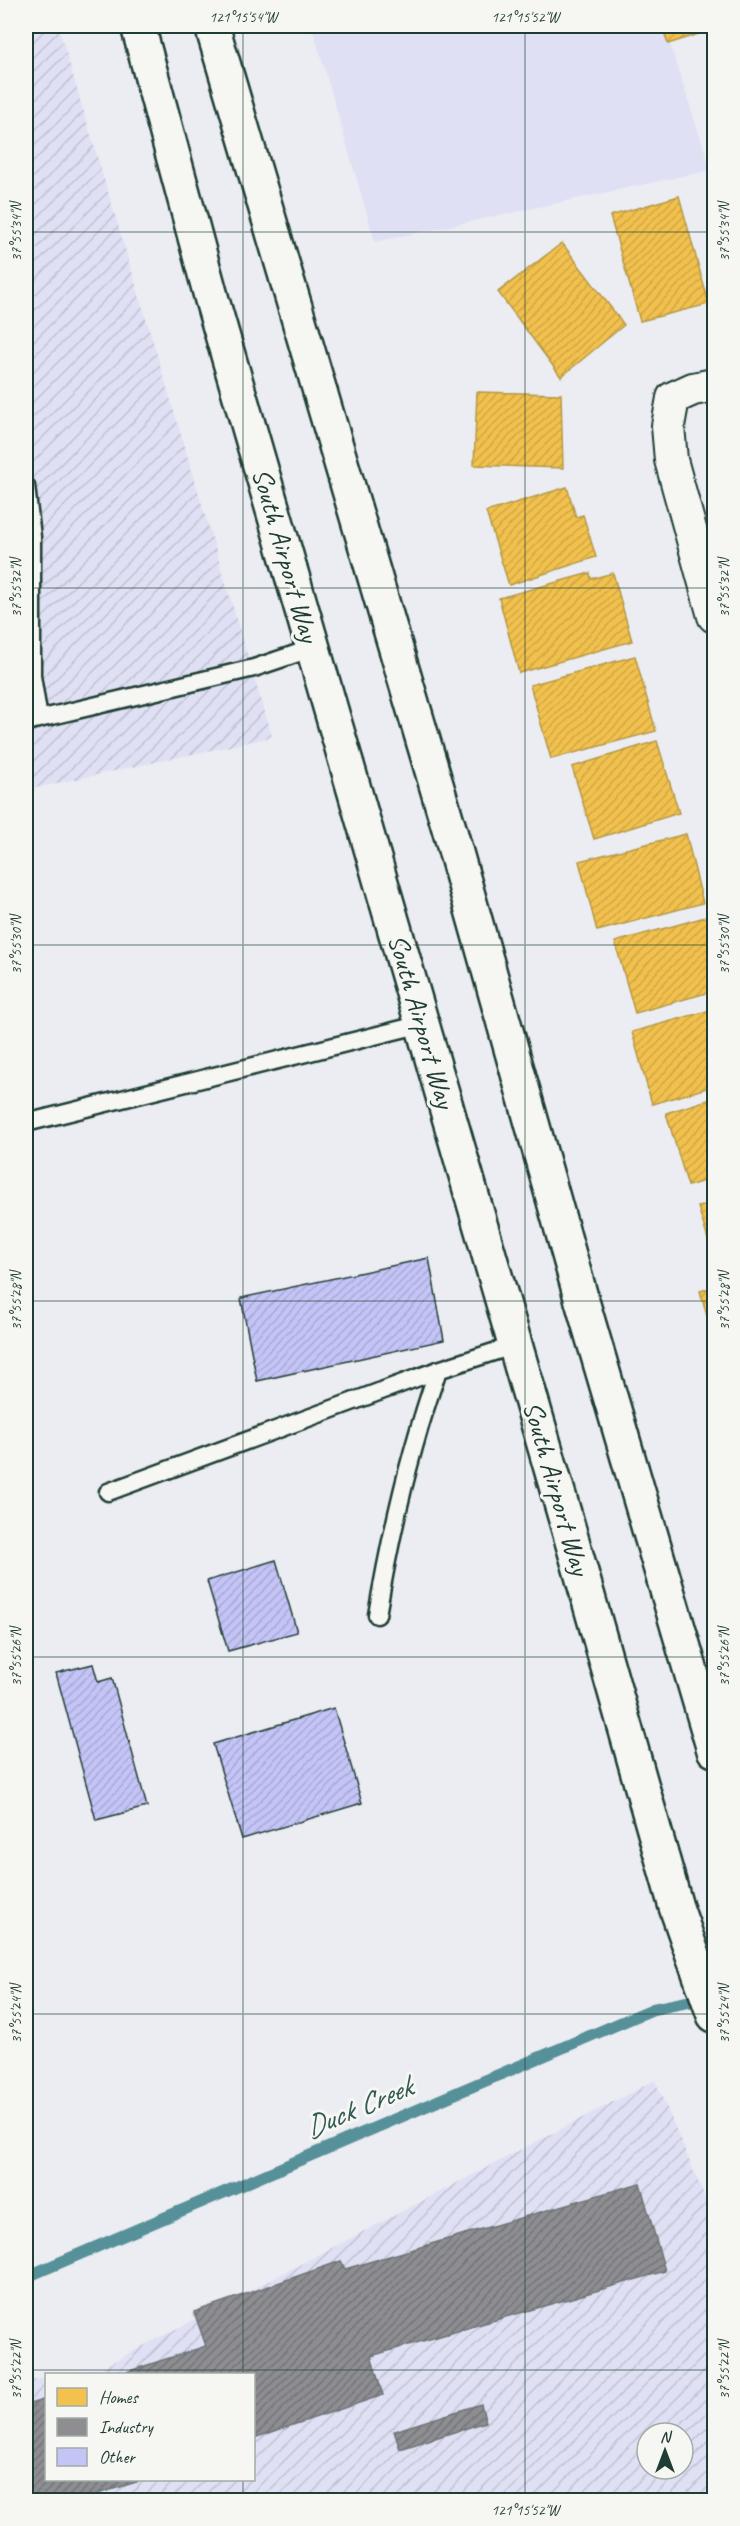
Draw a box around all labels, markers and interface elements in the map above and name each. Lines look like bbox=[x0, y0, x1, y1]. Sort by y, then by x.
text: 121°15'54"W bbox=[209, 8, 280, 27]
text: 121°15'52"W bbox=[491, 8, 562, 27]
text: 37°55'34"N bbox=[7, 199, 26, 262]
text: 37°55'34"N bbox=[715, 199, 734, 262]
street label: South Airport Way bbox=[244, 464, 328, 648]
text: 37°55'32"N bbox=[7, 555, 26, 618]
text: 37°55'32"N bbox=[715, 555, 734, 618]
text: 37°55'30"N bbox=[7, 912, 26, 975]
text: 37°55'30"N bbox=[715, 912, 734, 975]
street label: South Airport Way bbox=[380, 930, 464, 1114]
text: 37°55'28"N bbox=[7, 1268, 26, 1331]
text: 37°55'28"N bbox=[715, 1268, 734, 1331]
street label: South Airport Way bbox=[515, 1397, 599, 1581]
text: 37°55'26"N bbox=[7, 1624, 26, 1687]
text: 37°55'26"N bbox=[715, 1624, 734, 1687]
text: 37°55'24"N bbox=[7, 1981, 26, 2044]
text: 37°55'24"N bbox=[715, 1981, 734, 2044]
water label: Duck Creek bbox=[299, 2065, 422, 2147]
text: 37°55'22"N bbox=[7, 2337, 26, 2400]
text: 37°55'22"N bbox=[715, 2337, 734, 2400]
legend bbox=[45, 2373, 255, 2481]
text: Homes bbox=[99, 2386, 139, 2408]
text: Industry bbox=[99, 2416, 154, 2438]
north arrow bbox=[635, 2421, 695, 2481]
text: N bbox=[660, 2427, 673, 2447]
text: Other bbox=[99, 2446, 136, 2468]
text: 121°15'52"W bbox=[491, 2501, 562, 2520]

